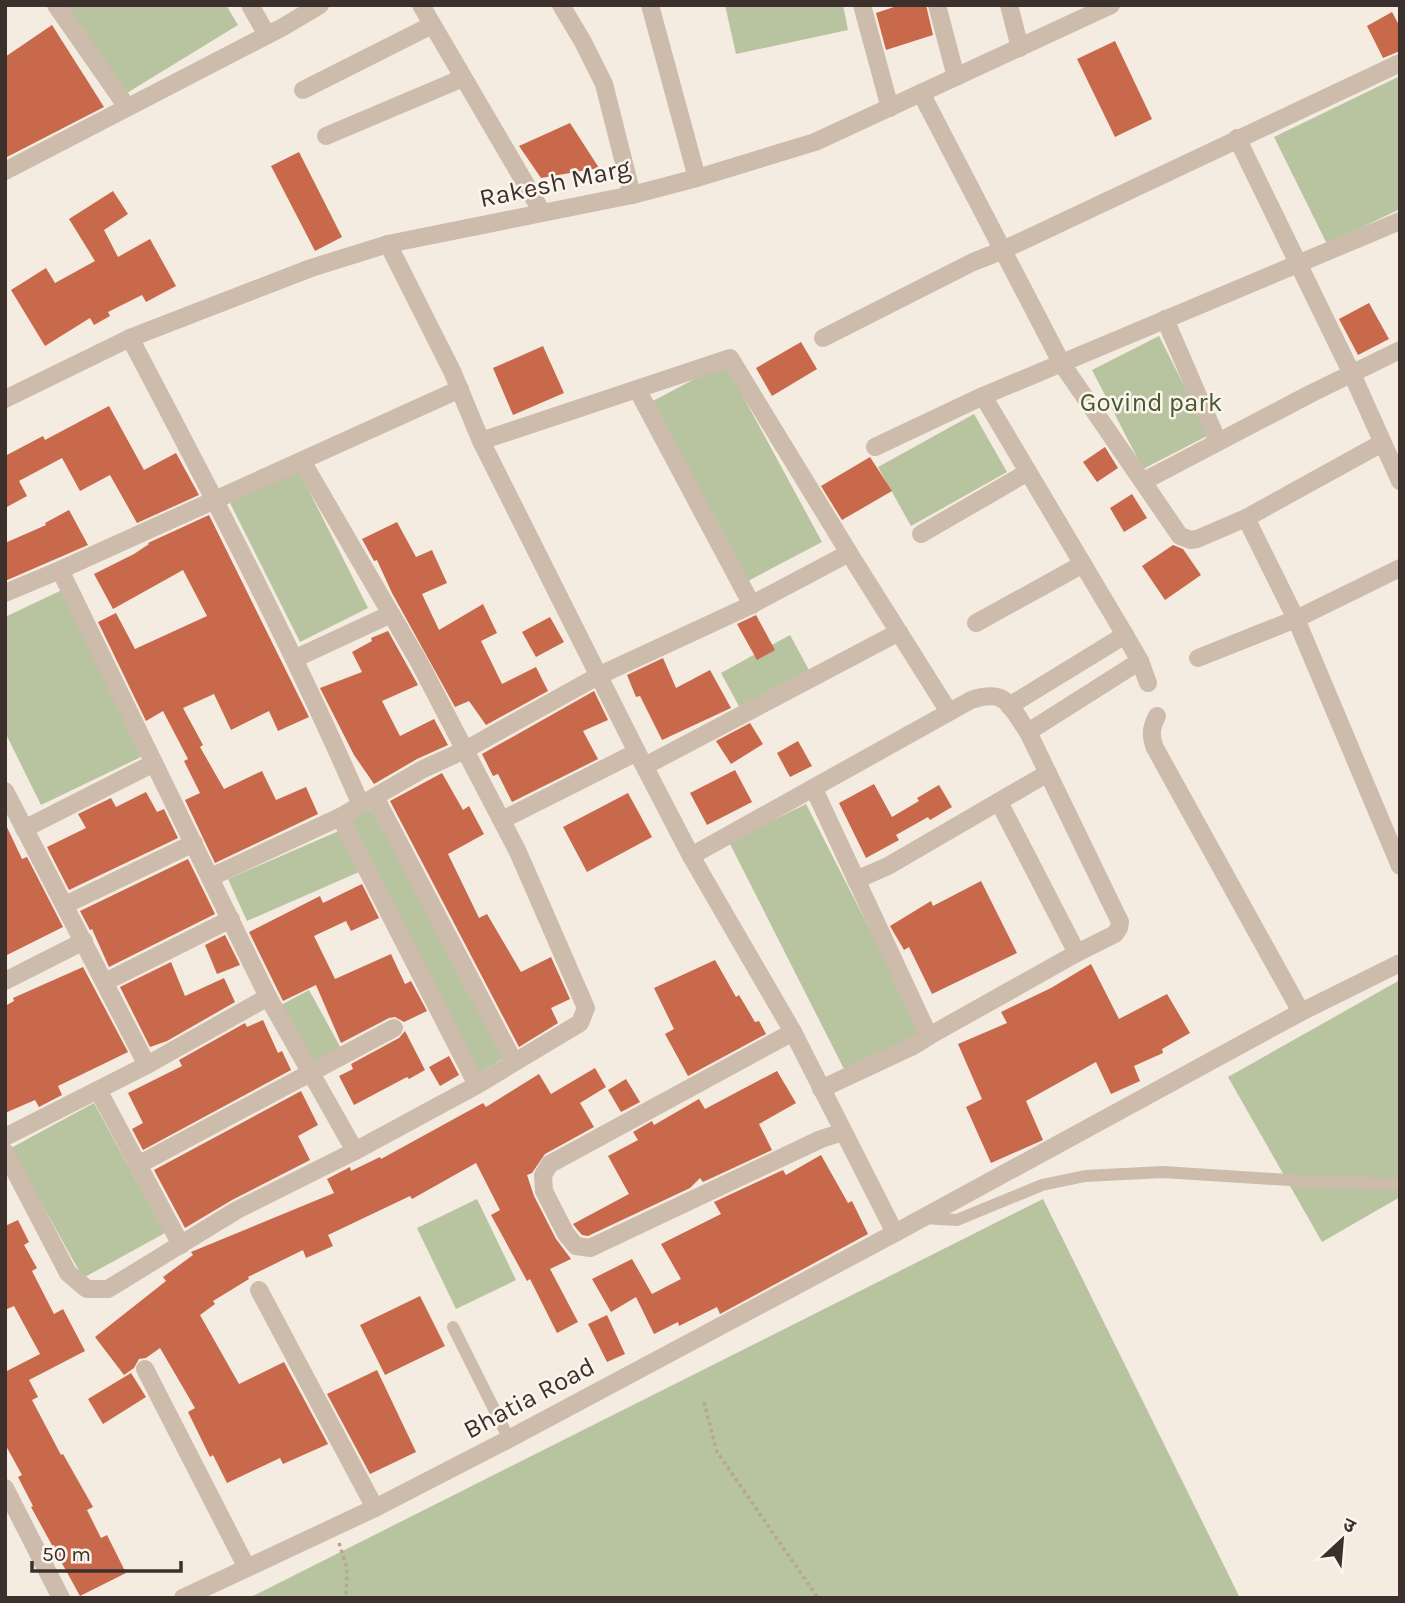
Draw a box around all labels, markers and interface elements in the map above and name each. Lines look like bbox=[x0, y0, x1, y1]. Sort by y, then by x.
street label: Rakesh Marg bbox=[477, 152, 634, 214]
park label: Govind park bbox=[1080, 387, 1222, 418]
street label: Bhatia Road bbox=[458, 1351, 600, 1445]
north arrow bbox=[1307, 1505, 1377, 1575]
text: उ bbox=[1339, 1513, 1360, 1538]
scale bar bbox=[32, 1530, 180, 1574]
text: 50 m bbox=[42, 1542, 91, 1566]

